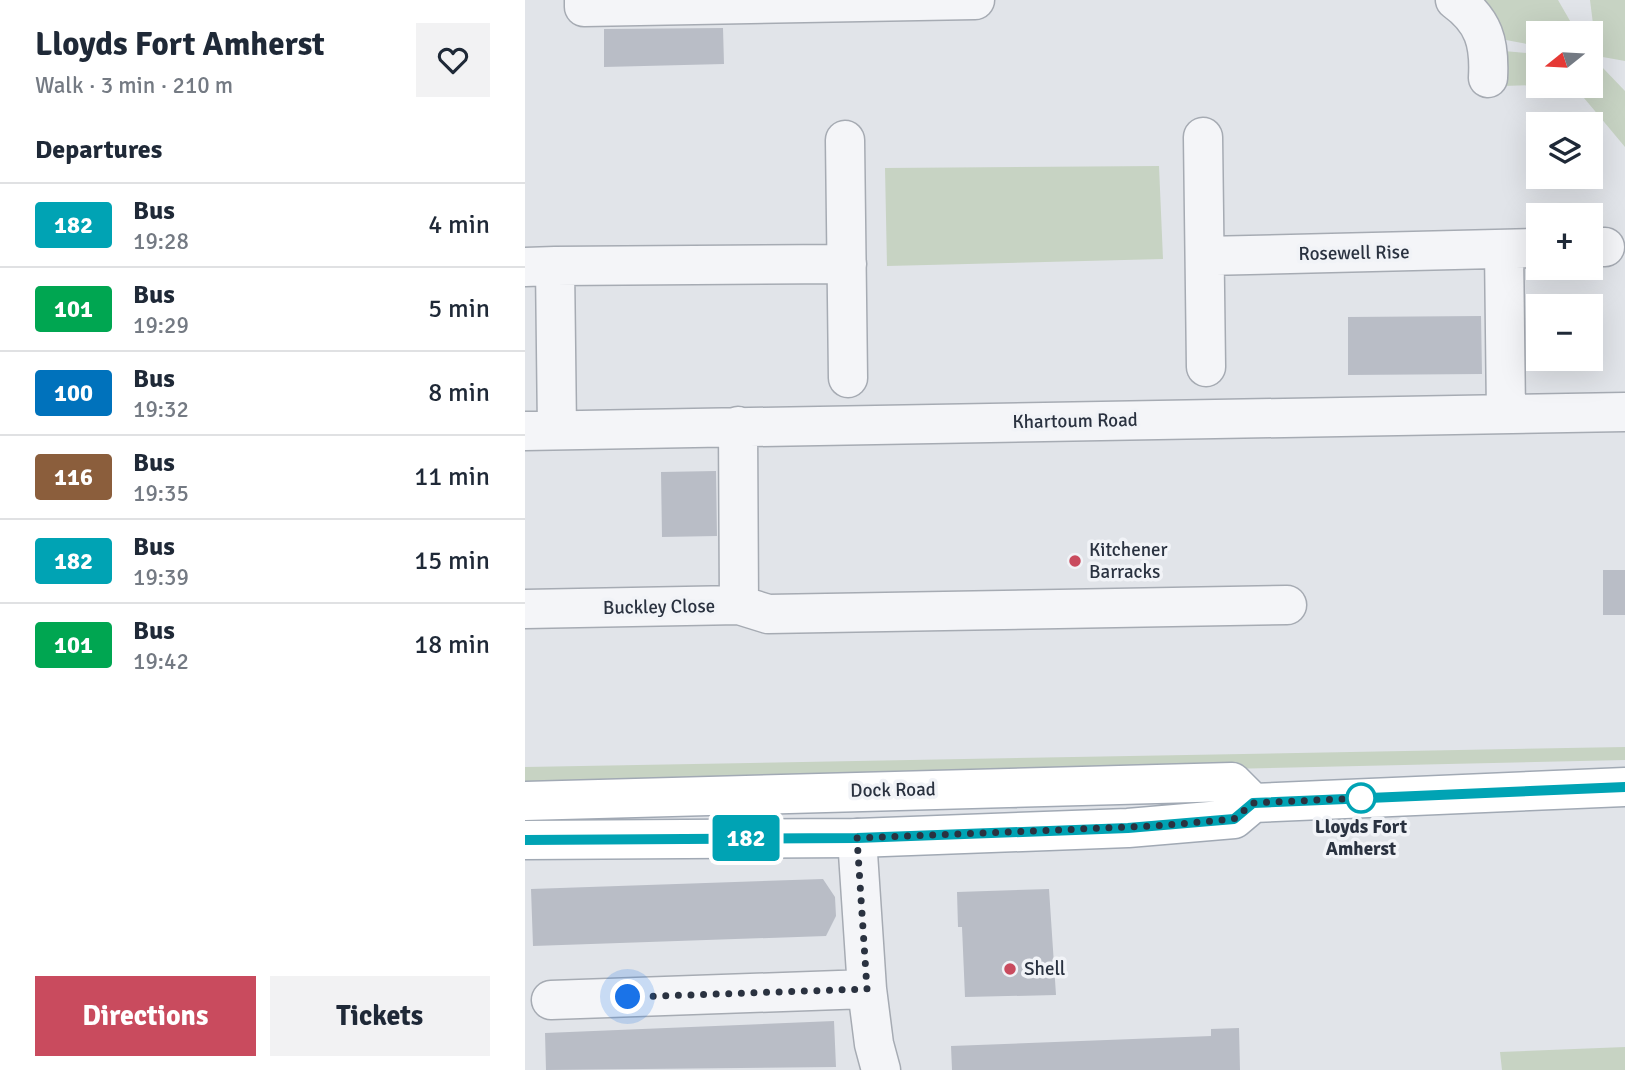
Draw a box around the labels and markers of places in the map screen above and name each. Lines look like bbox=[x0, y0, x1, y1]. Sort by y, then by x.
place label: Kitchener Barracks bbox=[1089, 538, 1168, 584]
marker: Kitchener Barracks bbox=[1067, 553, 1083, 569]
marker: Lloyds Fort Amherst bbox=[1346, 783, 1376, 813]
place label: Lloyds Fort Amherst bbox=[1315, 815, 1407, 861]
place label: Shell bbox=[1024, 957, 1065, 981]
marker: Shell bbox=[1002, 961, 1018, 977]

